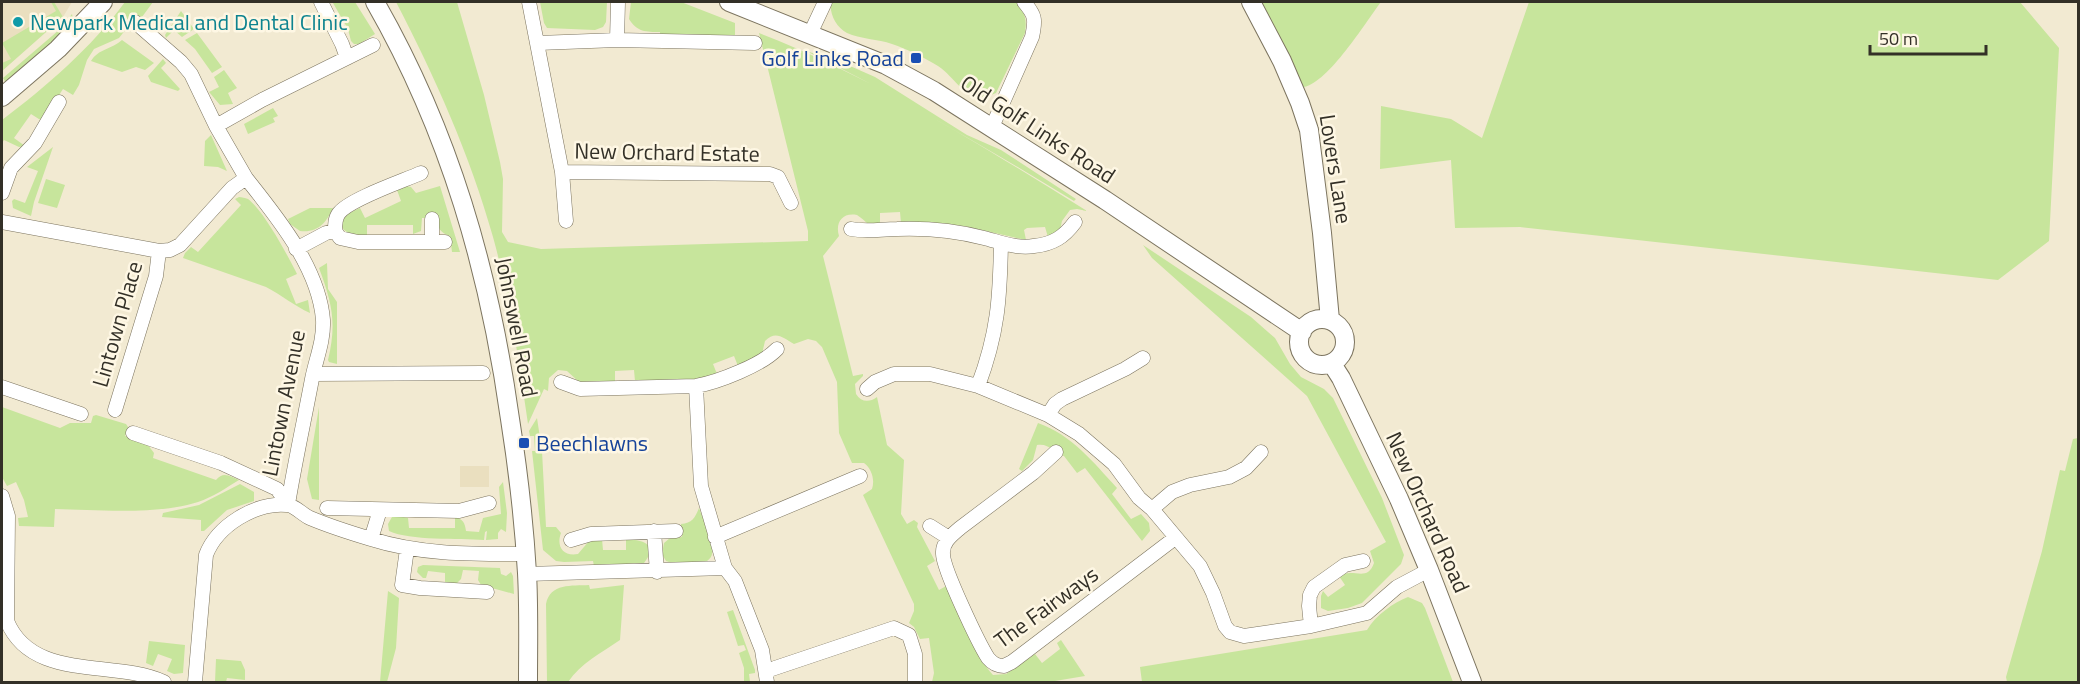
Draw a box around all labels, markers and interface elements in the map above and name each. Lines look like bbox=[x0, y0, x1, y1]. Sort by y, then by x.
place label: Newpark Medical and Dental Clinic bbox=[30, 5, 348, 39]
marker: Newpark Medical and Dental Clinic bbox=[11, 15, 25, 29]
scale bar bbox=[1870, 18, 1986, 56]
text: 50 m bbox=[1879, 25, 1918, 52]
place label: Golf Links Road bbox=[761, 41, 904, 75]
marker: Golf Links Road bbox=[909, 51, 923, 65]
street label: Old Golf Links Road bbox=[954, 66, 1122, 192]
street label: Lovers Lane bbox=[1311, 112, 1361, 226]
street label: New Orchard Estate bbox=[574, 133, 760, 171]
street label: Johnswell Road bbox=[487, 254, 547, 400]
street label: Lintown Place bbox=[83, 257, 151, 391]
street label: Lintown Avenue bbox=[252, 327, 314, 479]
place label: Beechlawns bbox=[536, 426, 648, 460]
street label: New Orchard Road bbox=[1377, 426, 1479, 598]
marker: Beechlawns bbox=[517, 436, 531, 450]
street label: The Fairways bbox=[987, 557, 1105, 657]

